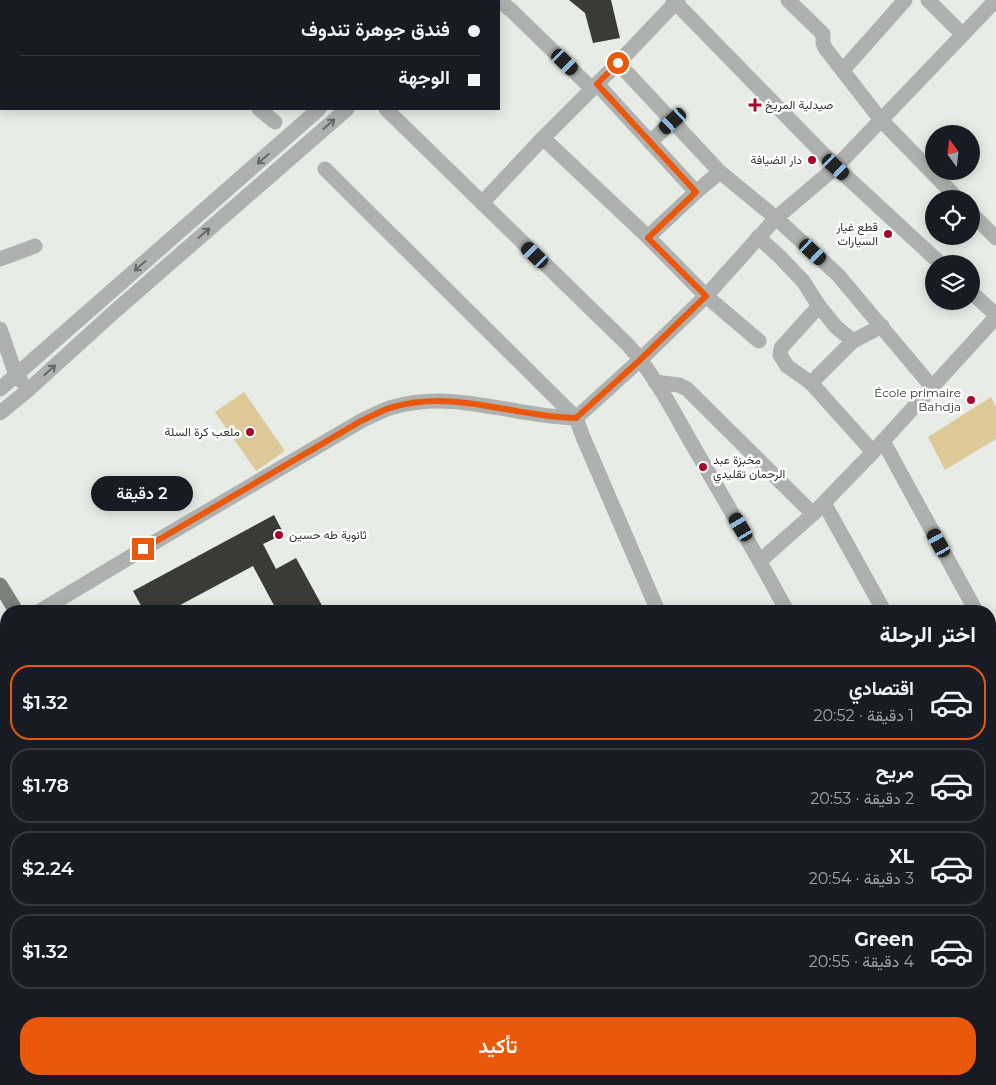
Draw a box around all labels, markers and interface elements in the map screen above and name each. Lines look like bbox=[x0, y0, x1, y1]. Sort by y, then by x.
text: فندق جوهرة تندوف bbox=[301, 18, 450, 41]
car bbox=[548, 46, 581, 78]
route start bbox=[607, 52, 629, 74]
text: الوجهة bbox=[398, 66, 450, 89]
place label: صيدلية المريخ bbox=[765, 97, 833, 114]
marker: صيدلية المريخ bbox=[749, 99, 761, 111]
car bbox=[656, 105, 689, 137]
one-way arrow bbox=[322, 119, 335, 130]
north arrow bbox=[925, 125, 980, 180]
map controls bbox=[925, 125, 980, 310]
car bbox=[819, 151, 852, 183]
place label: دار الضيافة bbox=[750, 152, 802, 168]
one-way arrow bbox=[256, 153, 269, 165]
marker: دار الضيافة bbox=[806, 154, 818, 166]
button: locate bbox=[925, 190, 980, 245]
place label: قطع غيار السيارات bbox=[835, 219, 878, 249]
one-way arrow bbox=[197, 228, 210, 239]
marker: قطع غيار السيارات bbox=[882, 228, 894, 240]
car bbox=[796, 236, 829, 268]
car bbox=[518, 239, 551, 271]
button: layers bbox=[925, 255, 980, 310]
one-way arrow bbox=[134, 260, 147, 272]
one-way arrow bbox=[44, 364, 56, 376]
place label: École primaire Bahdja bbox=[874, 385, 961, 414]
marker: École primaire Bahdja bbox=[965, 394, 977, 406]
place label: ملعب كرة السلة bbox=[164, 424, 240, 440]
marker: ملعب كرة السلة bbox=[244, 426, 256, 438]
place label: مخبزة عبد الرحمان تقليدي bbox=[713, 452, 785, 484]
marker: مخبزة عبد الرحمان تقليدي bbox=[697, 461, 709, 473]
callout: 2 دقيقة bbox=[92, 476, 194, 512]
text: 2 دقيقة bbox=[116, 484, 168, 503]
car bbox=[726, 510, 755, 544]
car bbox=[925, 526, 952, 560]
place label: ثانوية طه حسين bbox=[289, 527, 367, 543]
marker: ثانوية طه حسين bbox=[273, 529, 285, 541]
route end bbox=[132, 538, 154, 560]
text: اختر الرحلة bbox=[880, 621, 976, 648]
text: اقتصادي bbox=[849, 677, 914, 700]
icon: car bbox=[929, 680, 974, 725]
text: $1.32 bbox=[22, 691, 68, 714]
text: 1 دقيقة · 20:52 bbox=[813, 706, 914, 725]
text: مريح bbox=[876, 760, 914, 783]
icon: car bbox=[929, 763, 974, 808]
text: $1.78 bbox=[22, 774, 69, 797]
text: 2 دقيقة · 20:53 bbox=[810, 789, 914, 808]
text: XL bbox=[889, 845, 914, 868]
icon: car bbox=[929, 846, 974, 891]
text: $2.24 bbox=[22, 857, 74, 880]
text: 3 دقيقة · 20:54 bbox=[809, 869, 914, 888]
text: Green bbox=[854, 928, 914, 951]
icon: car bbox=[929, 929, 974, 974]
text: $1.32 bbox=[22, 940, 68, 963]
text: 4 دقيقة · 20:55 bbox=[809, 952, 914, 971]
button: تأكيد bbox=[20, 1017, 976, 1075]

